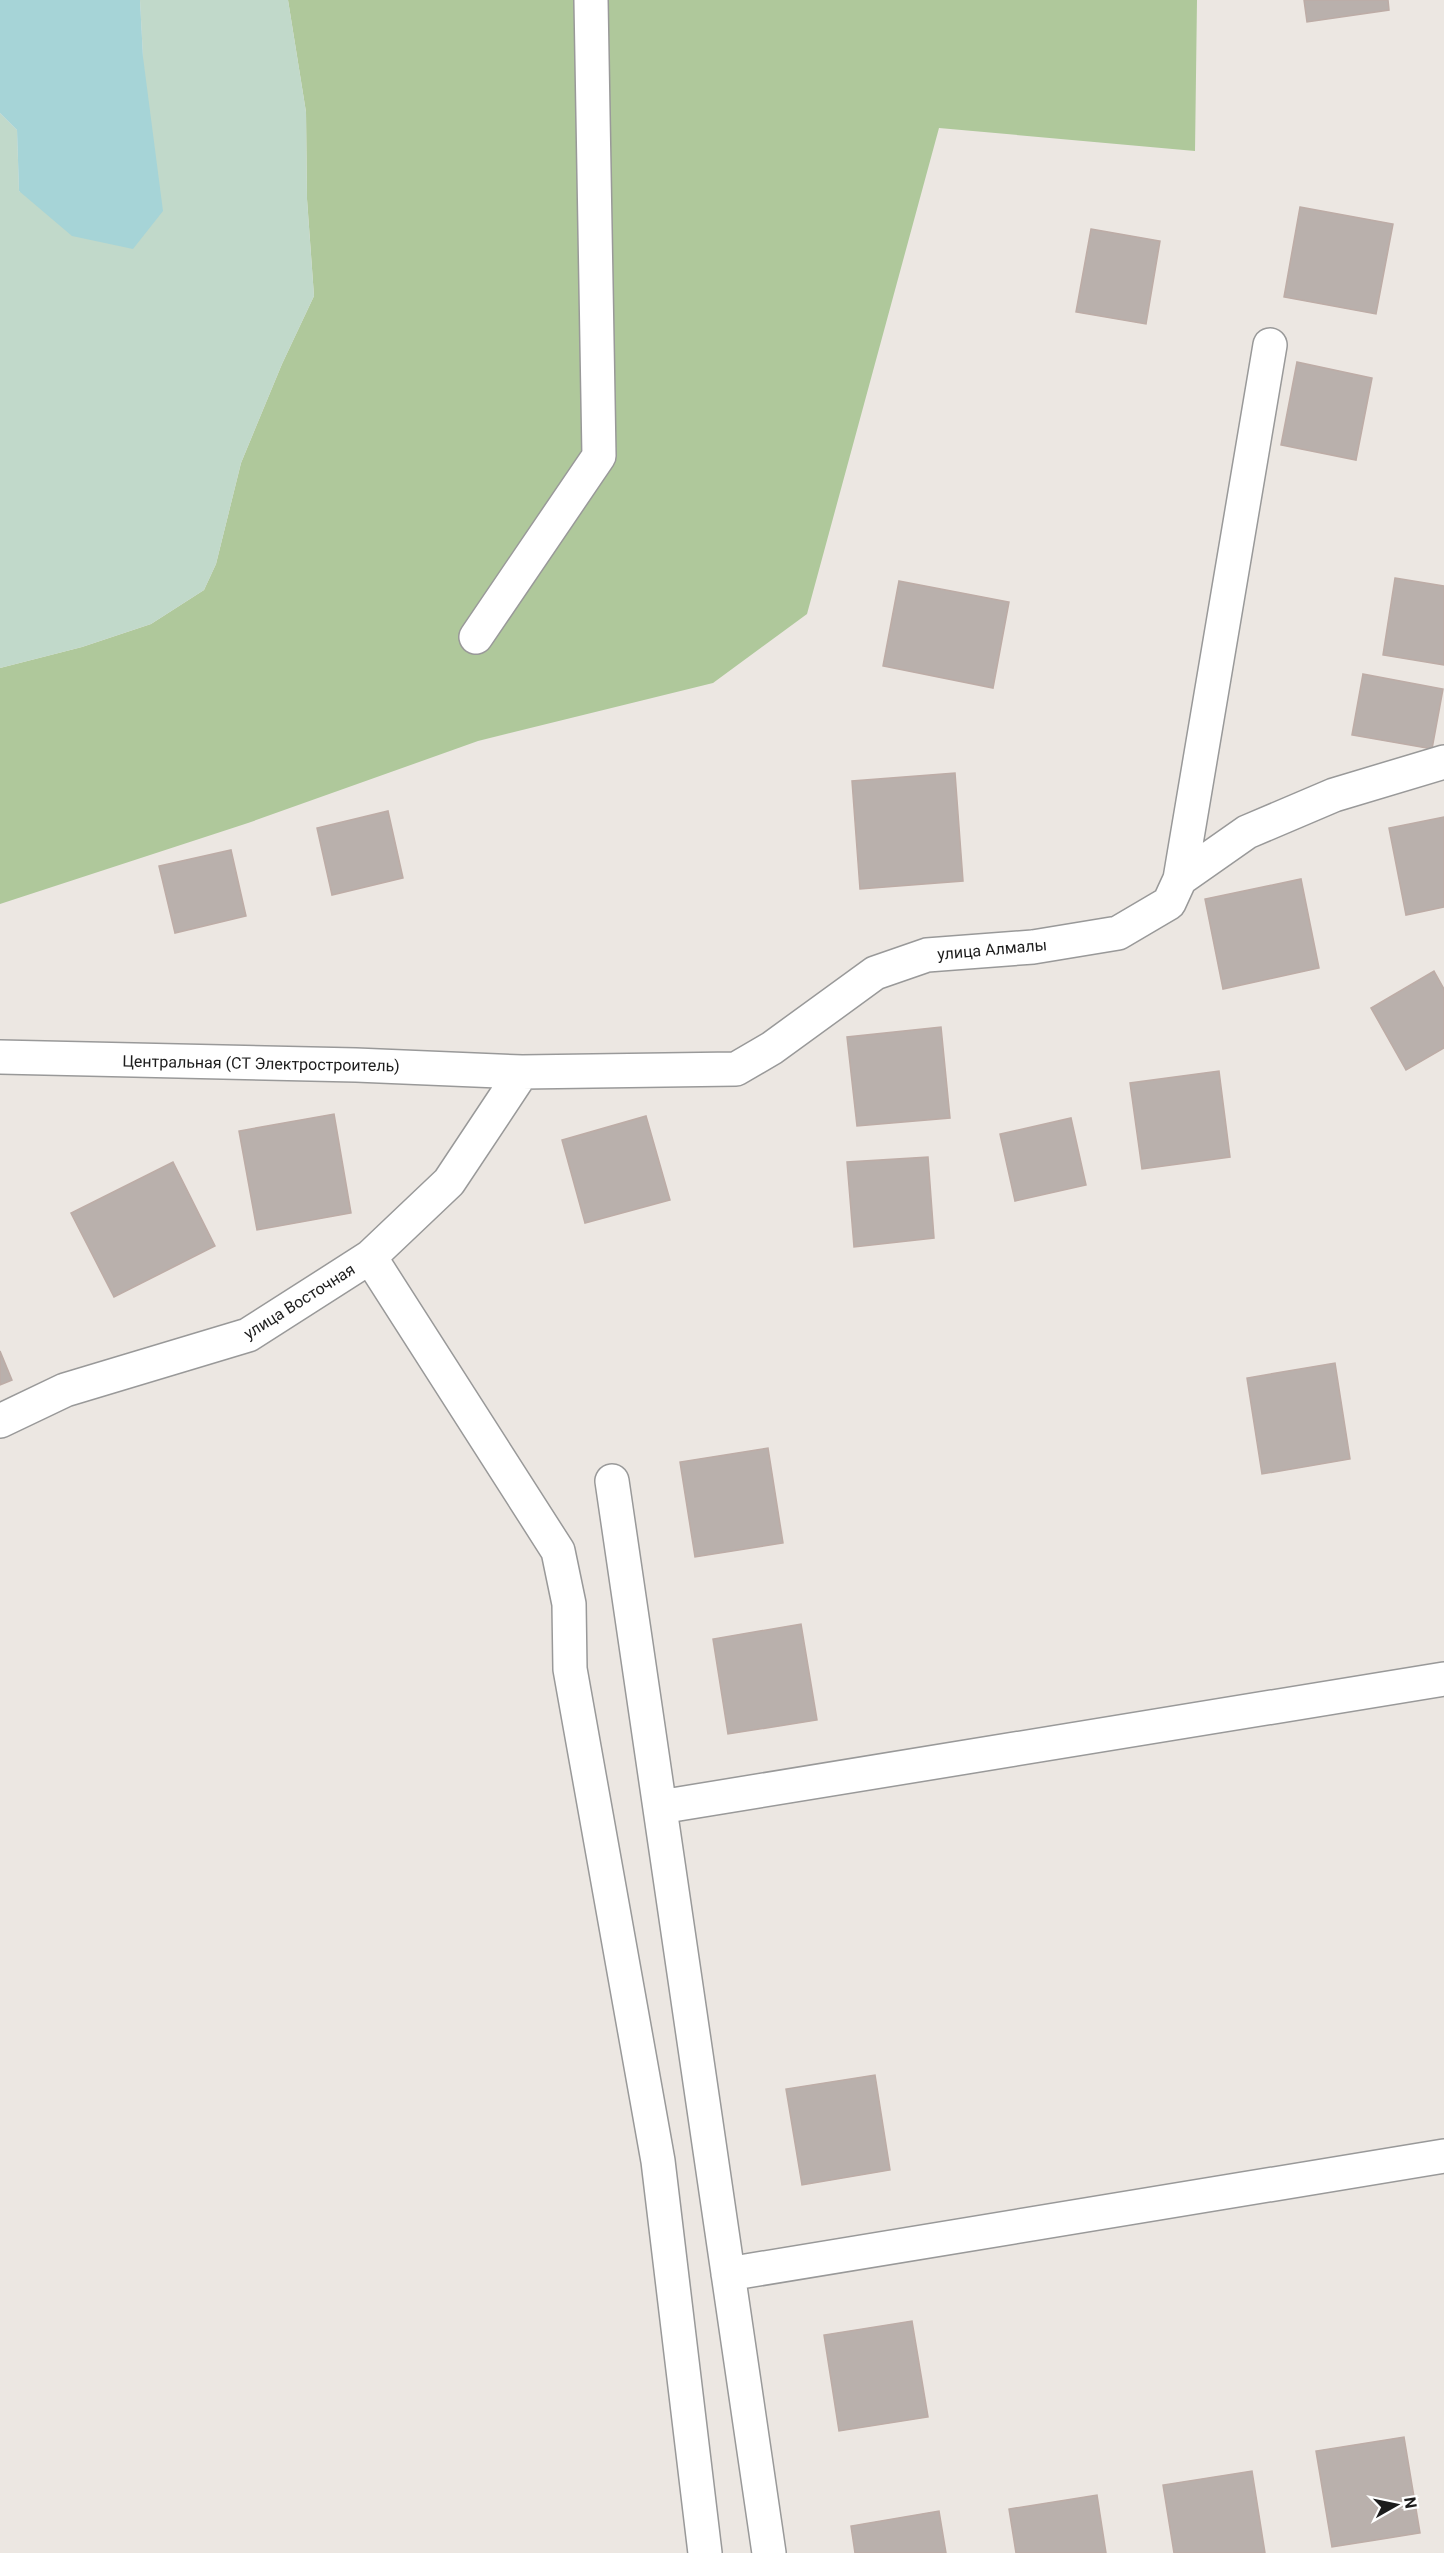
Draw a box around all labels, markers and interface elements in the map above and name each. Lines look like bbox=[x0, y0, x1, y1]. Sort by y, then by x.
street label: улица Алмалы bbox=[936, 935, 1048, 964]
street label: Центральная (СТ Электростроитель) bbox=[122, 1052, 400, 1075]
street label: улица Восточная bbox=[240, 1260, 358, 1343]
north arrow bbox=[1366, 2475, 1426, 2535]
text: N bbox=[1400, 2496, 1421, 2510]

